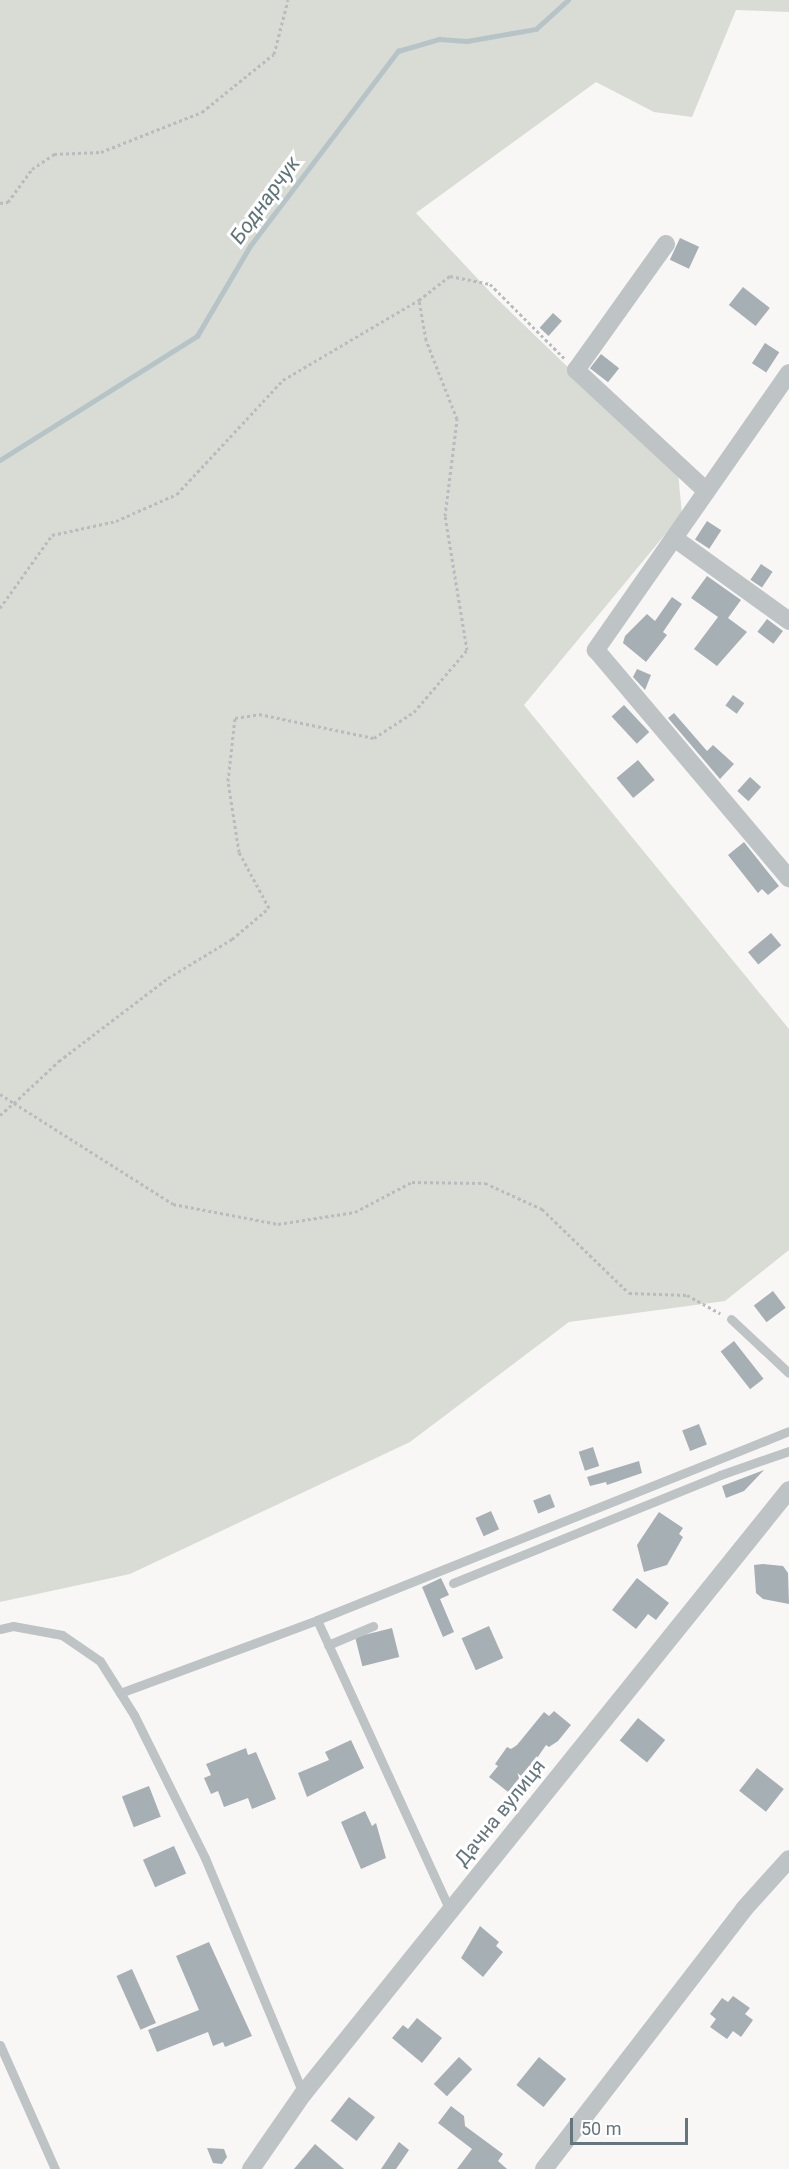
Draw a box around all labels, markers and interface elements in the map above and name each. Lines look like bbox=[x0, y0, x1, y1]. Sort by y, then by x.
water label: Боднарчук bbox=[225, 151, 305, 249]
street label: Дачна вулиця bbox=[450, 1755, 550, 1871]
scale bar bbox=[573, 2106, 692, 2144]
text: 50 m bbox=[581, 2118, 621, 2139]

